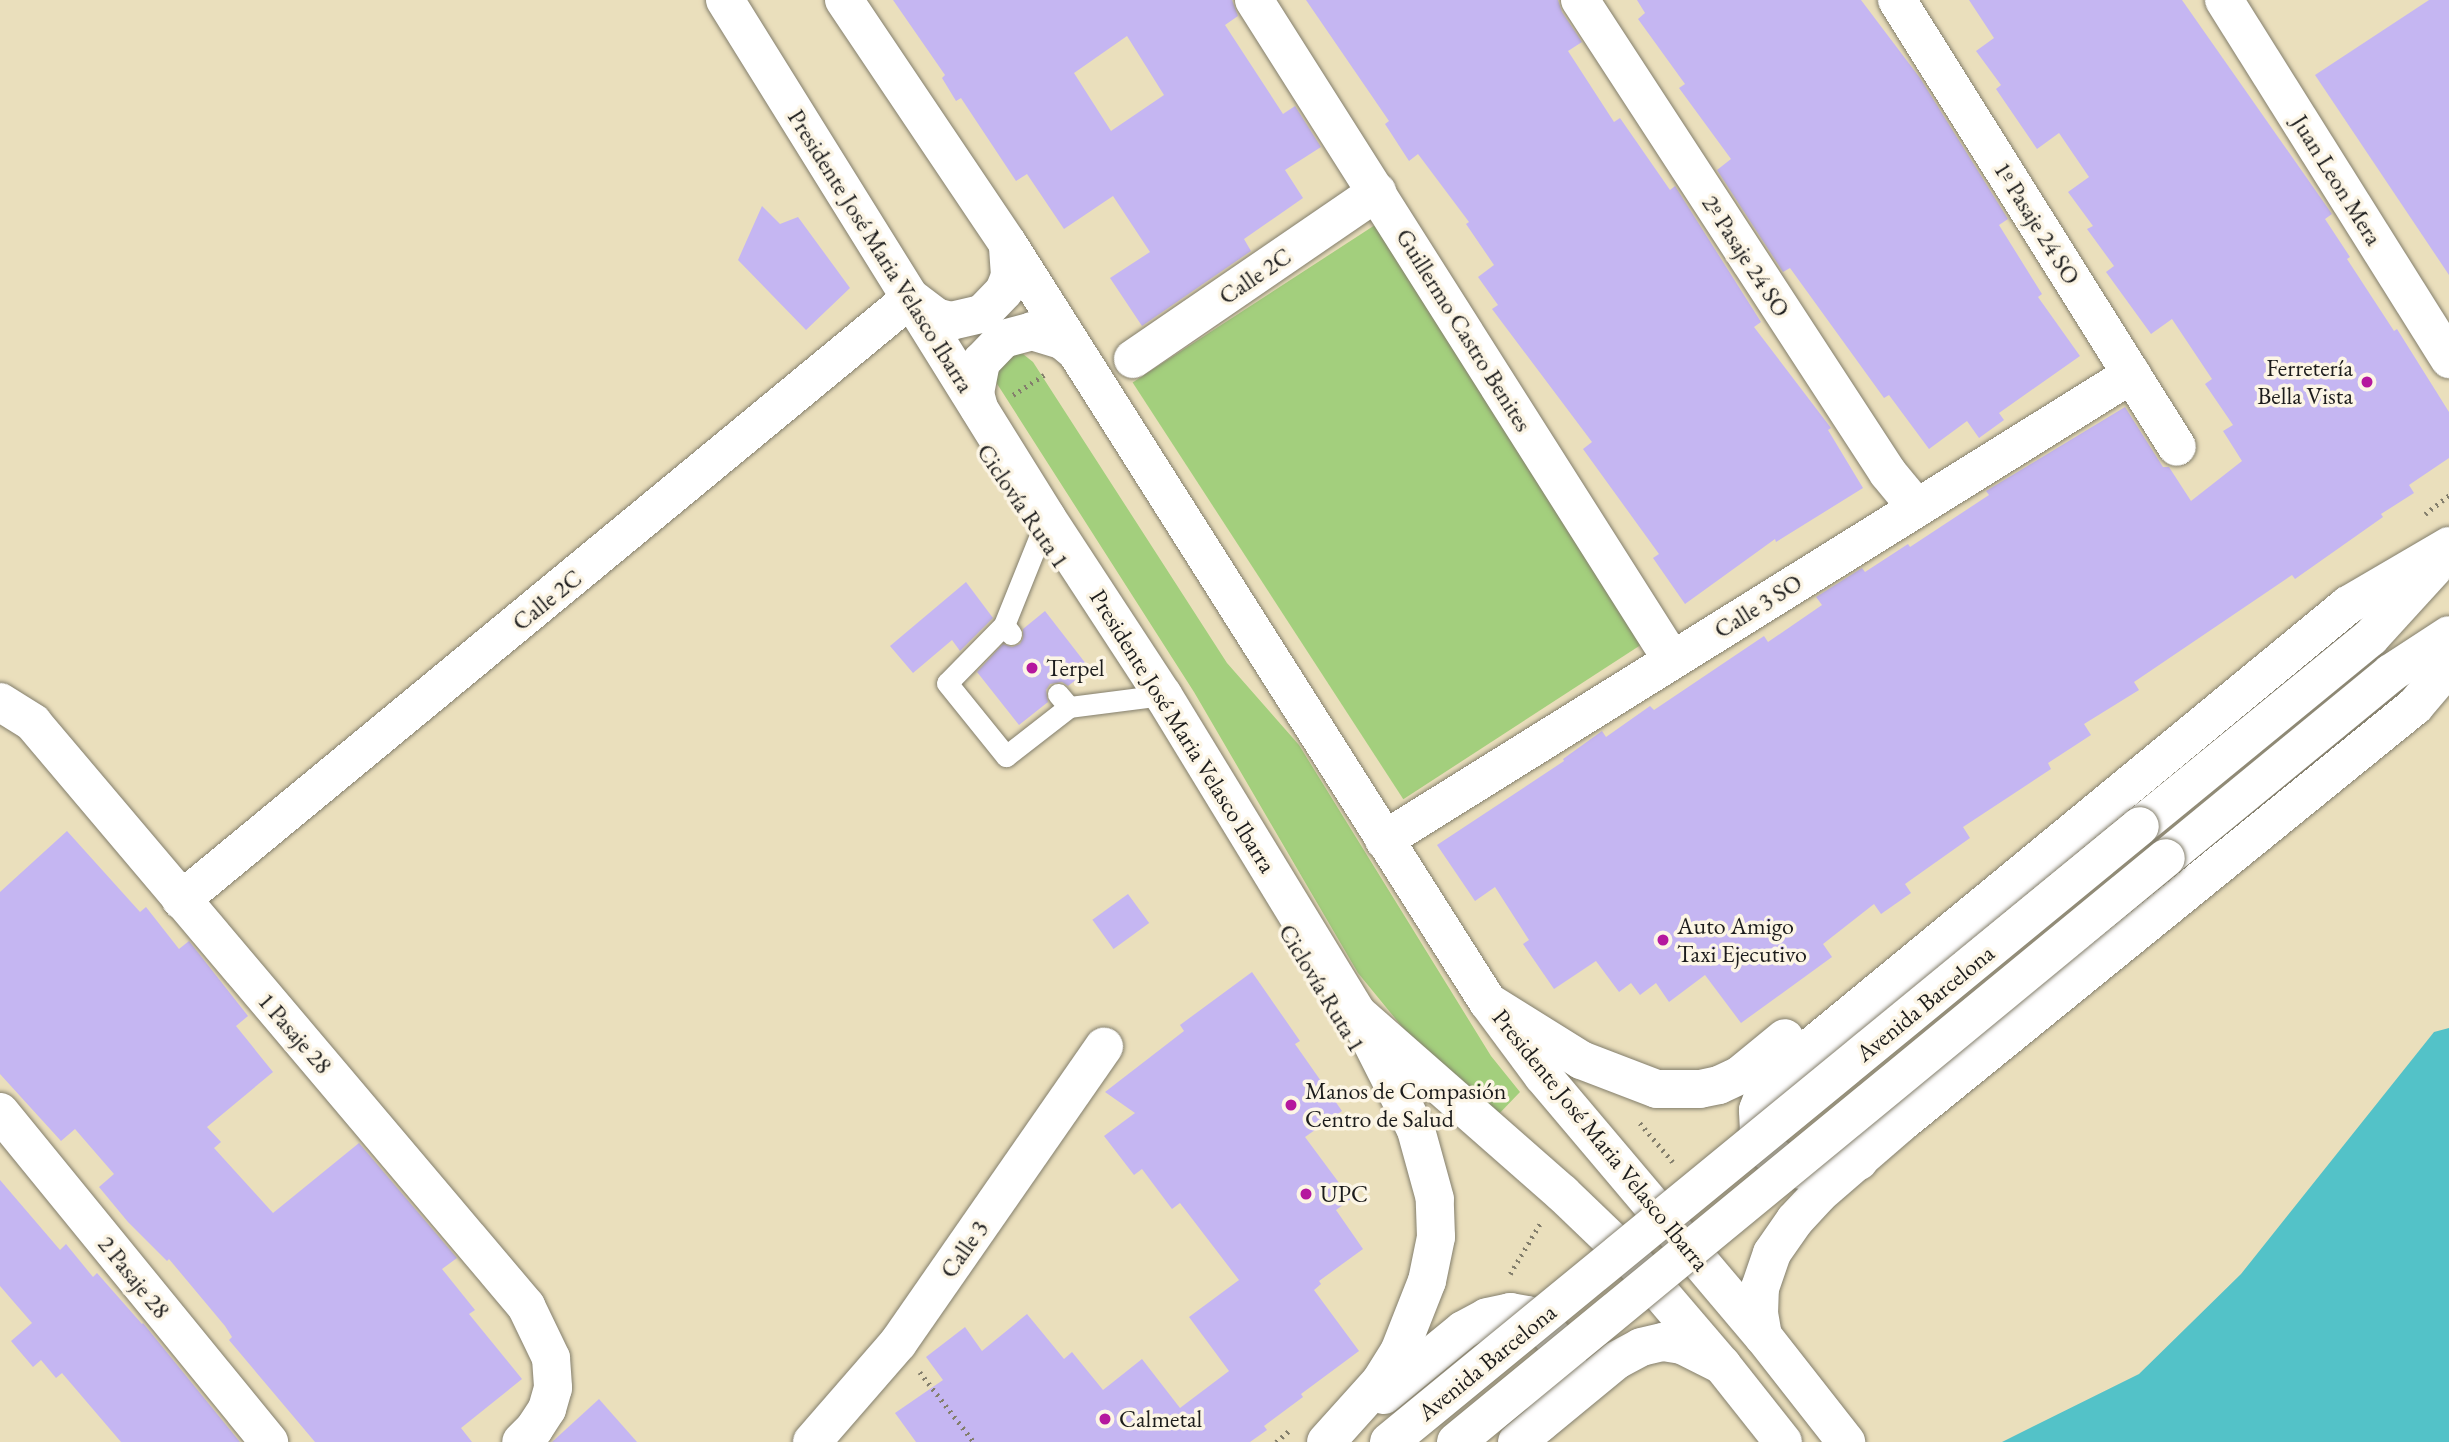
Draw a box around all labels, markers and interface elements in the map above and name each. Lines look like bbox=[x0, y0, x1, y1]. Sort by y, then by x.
street label: Presidente José Maria Velasco Ibarra bbox=[782, 104, 980, 398]
street label: Juan Leon Mera bbox=[2285, 109, 2389, 251]
street label: 1º Pasaje 24 SO bbox=[1988, 156, 2086, 290]
street label: 2º Pasaje 24 SO bbox=[1696, 190, 1796, 322]
street label: Guillermo Castro Benites bbox=[1390, 223, 1538, 437]
street label: Calle 2C bbox=[1213, 241, 1297, 311]
place label: Ferretería Bella Vista bbox=[2257, 354, 2353, 410]
marker: Ferretería Bella Vista bbox=[2359, 374, 2375, 390]
street label: Ciclovía Ruta 1 bbox=[971, 438, 1075, 574]
street label: Calle 2C bbox=[507, 563, 587, 637]
street label: Calle 3 SO bbox=[1709, 568, 1807, 644]
street label: Presidente José Maria Velasco Ibarra bbox=[1084, 584, 1282, 878]
place label: Terpel bbox=[1046, 654, 1105, 682]
marker: Terpel bbox=[1024, 660, 1040, 676]
place label: Auto Amigo Taxi Ejecutivo bbox=[1677, 912, 1807, 968]
street label: Ciclovía Ruta 1 bbox=[1273, 919, 1371, 1057]
marker: Auto Amigo Taxi Ejecutivo bbox=[1655, 932, 1671, 948]
street label: Avenida Barcelona bbox=[1850, 938, 2000, 1068]
street label: 1 Pasaje 28 bbox=[252, 987, 338, 1079]
street label: Presidente José Maria Velasco Ibarra bbox=[1486, 1003, 1716, 1277]
place label: Manos de Compasión Centro de Salud bbox=[1305, 1077, 1506, 1133]
marker: Manos de Compasión Centro de Salud bbox=[1283, 1097, 1299, 1113]
place label: UPC bbox=[1320, 1180, 1368, 1208]
marker: UPC bbox=[1298, 1186, 1314, 1202]
street label: Calle 3 bbox=[934, 1215, 994, 1283]
street label: 2 Pasaje 28 bbox=[92, 1230, 176, 1324]
street label: Avenida Barcelona bbox=[1412, 1297, 1562, 1427]
place label: Calmetal bbox=[1119, 1405, 1202, 1433]
marker: Calmetal bbox=[1097, 1411, 1113, 1427]

